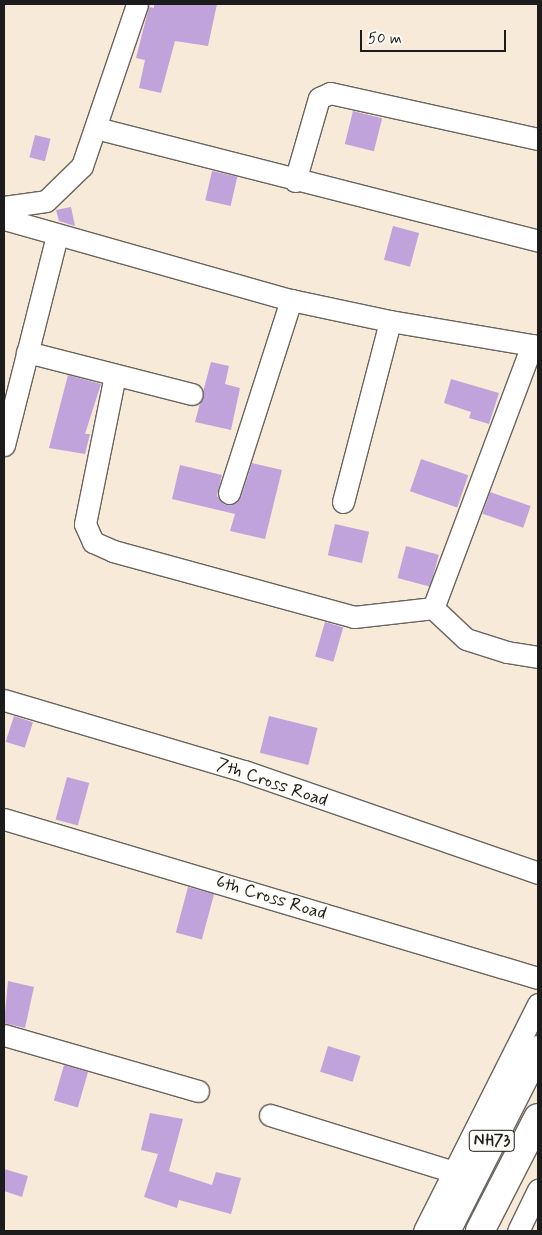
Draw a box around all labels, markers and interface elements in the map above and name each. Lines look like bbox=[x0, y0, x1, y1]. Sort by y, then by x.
scale bar bbox=[362, 20, 508, 52]
text: 50 m bbox=[368, 29, 402, 49]
street label: 7th Cross Road bbox=[214, 754, 330, 812]
street label: 6th Cross Road bbox=[214, 871, 328, 925]
road number: NH73 bbox=[468, 1128, 516, 1154]

